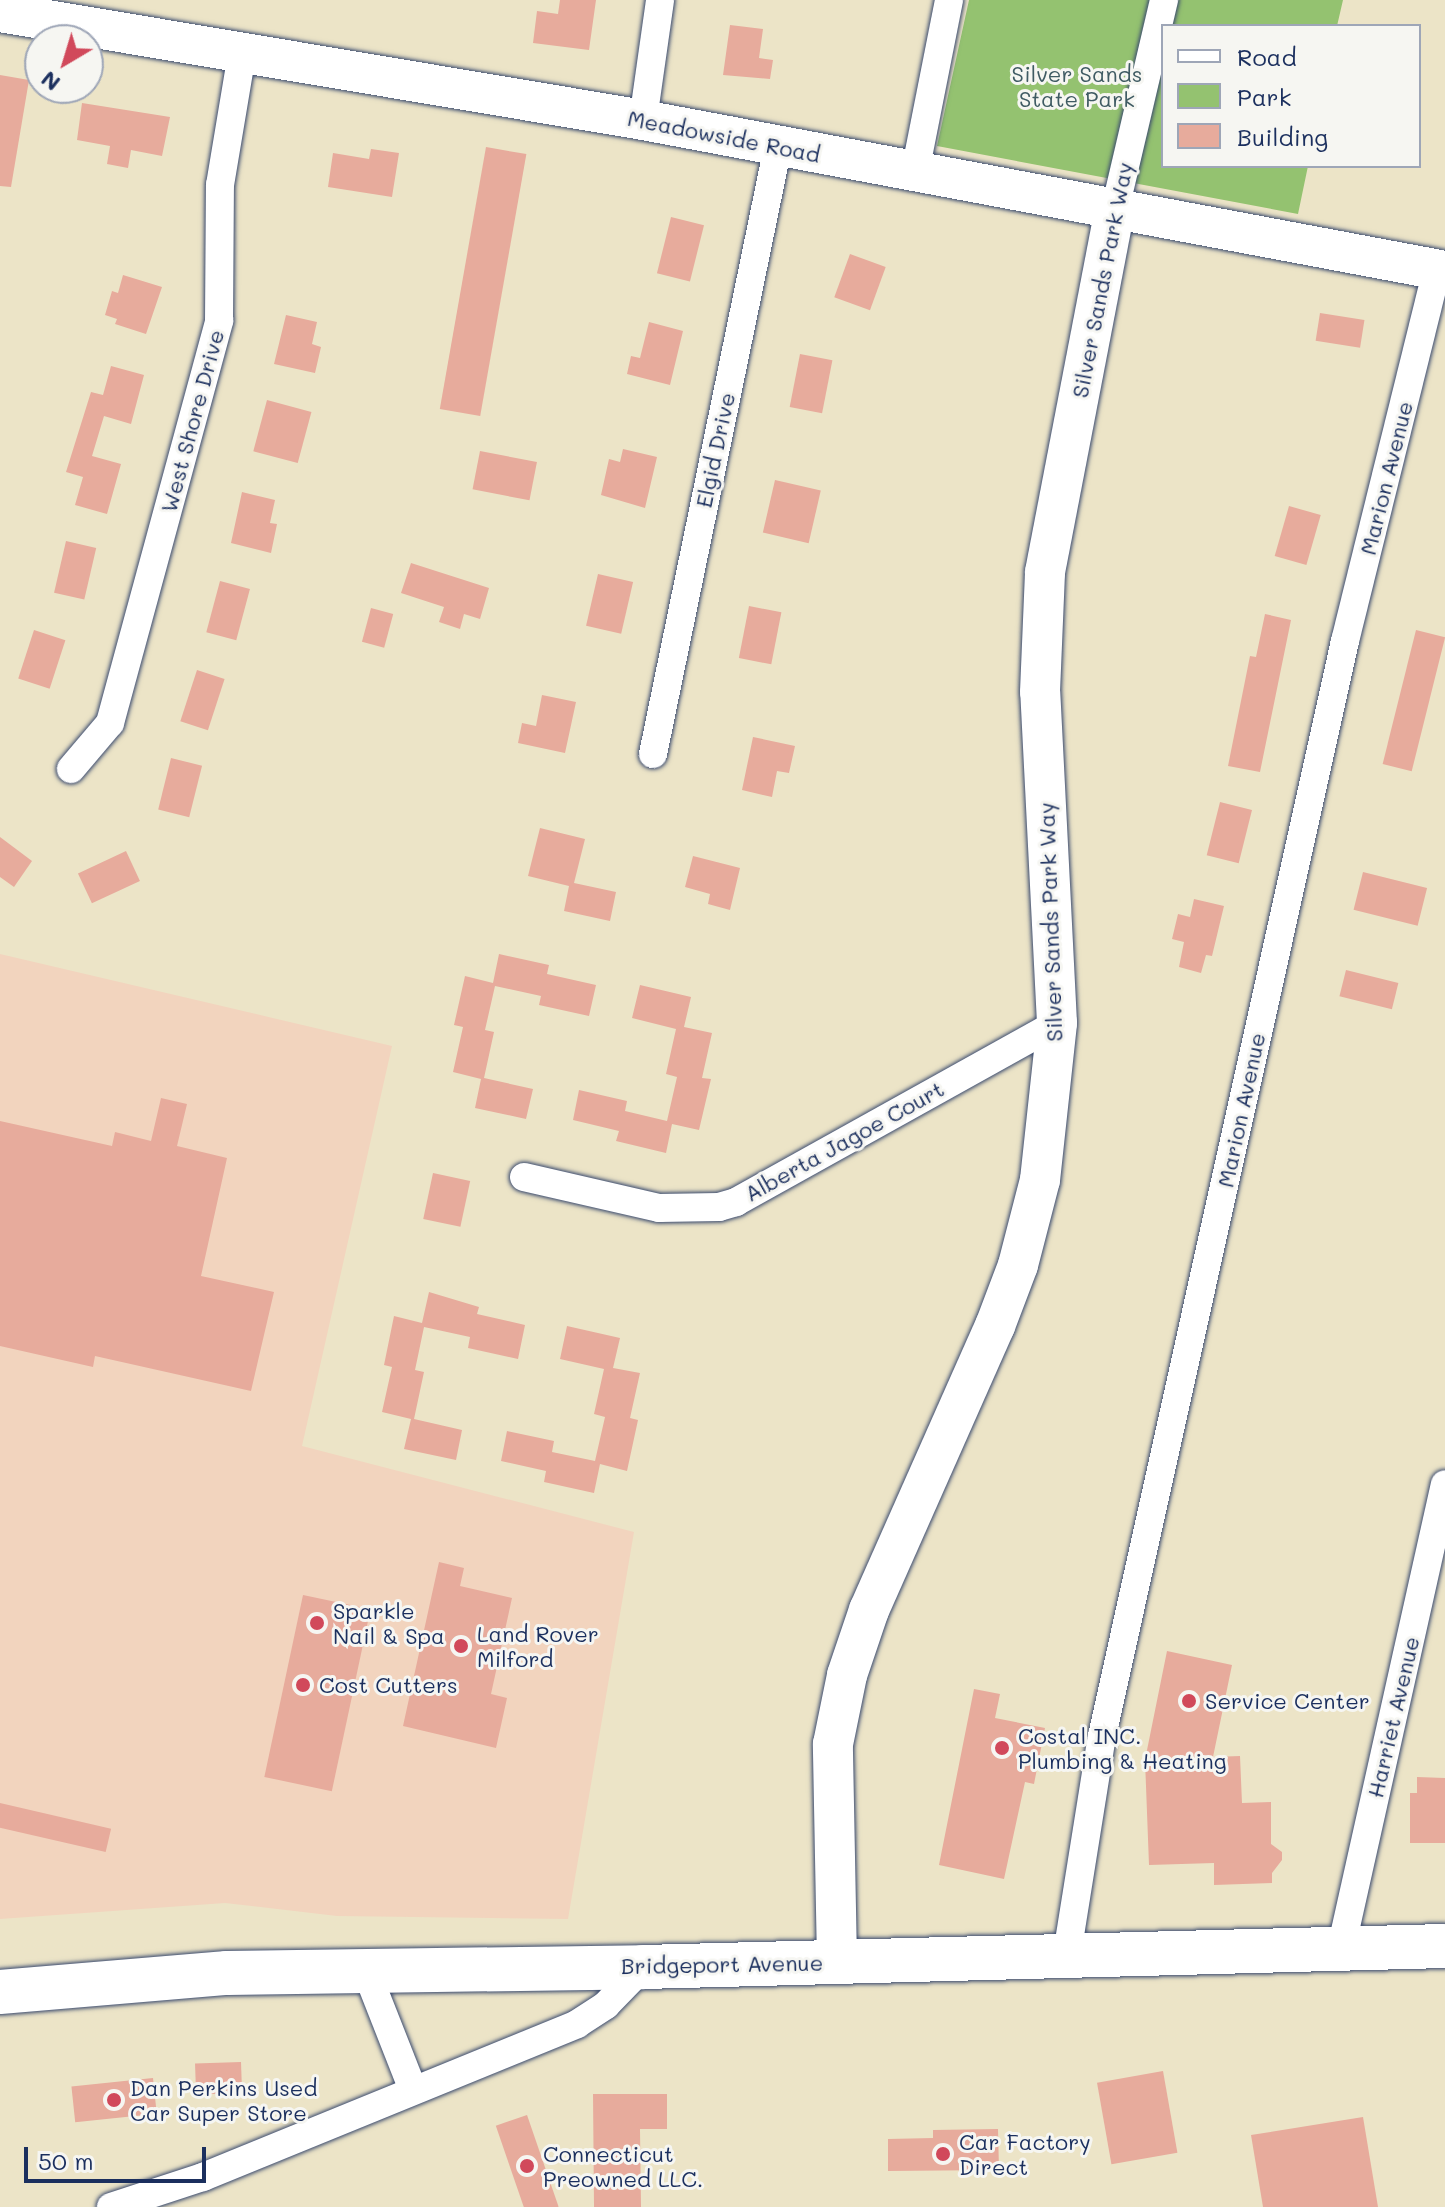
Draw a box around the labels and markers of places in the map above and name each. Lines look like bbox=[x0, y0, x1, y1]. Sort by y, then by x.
place label: Sparkle Nail & Spa bbox=[333, 1597, 445, 1648]
marker: Sparkle Nail & Spa bbox=[308, 1614, 326, 1632]
place label: Land Rover Milford bbox=[477, 1620, 599, 1672]
marker: Land Rover Milford bbox=[452, 1637, 470, 1655]
place label: Cost Cutters bbox=[319, 1672, 458, 1698]
marker: Cost Cutters bbox=[294, 1676, 312, 1694]
place label: Service Center bbox=[1205, 1688, 1370, 1714]
marker: Service Center bbox=[1180, 1692, 1198, 1710]
place label: Costal INC. Plumbing & Heating bbox=[1018, 1722, 1227, 1774]
marker: Costal INC. Plumbing & Heating bbox=[993, 1739, 1011, 1757]
place label: Dan Perkins Used Car Super Store bbox=[130, 2074, 317, 2126]
marker: Dan Perkins Used Car Super Store bbox=[105, 2091, 123, 2109]
place label: Car Factory Direct bbox=[959, 2128, 1091, 2180]
place label: Connecticut Preowned LLC. bbox=[543, 2140, 703, 2192]
marker: Car Factory Direct bbox=[934, 2145, 952, 2163]
marker: Connecticut Preowned LLC. bbox=[518, 2157, 536, 2175]

